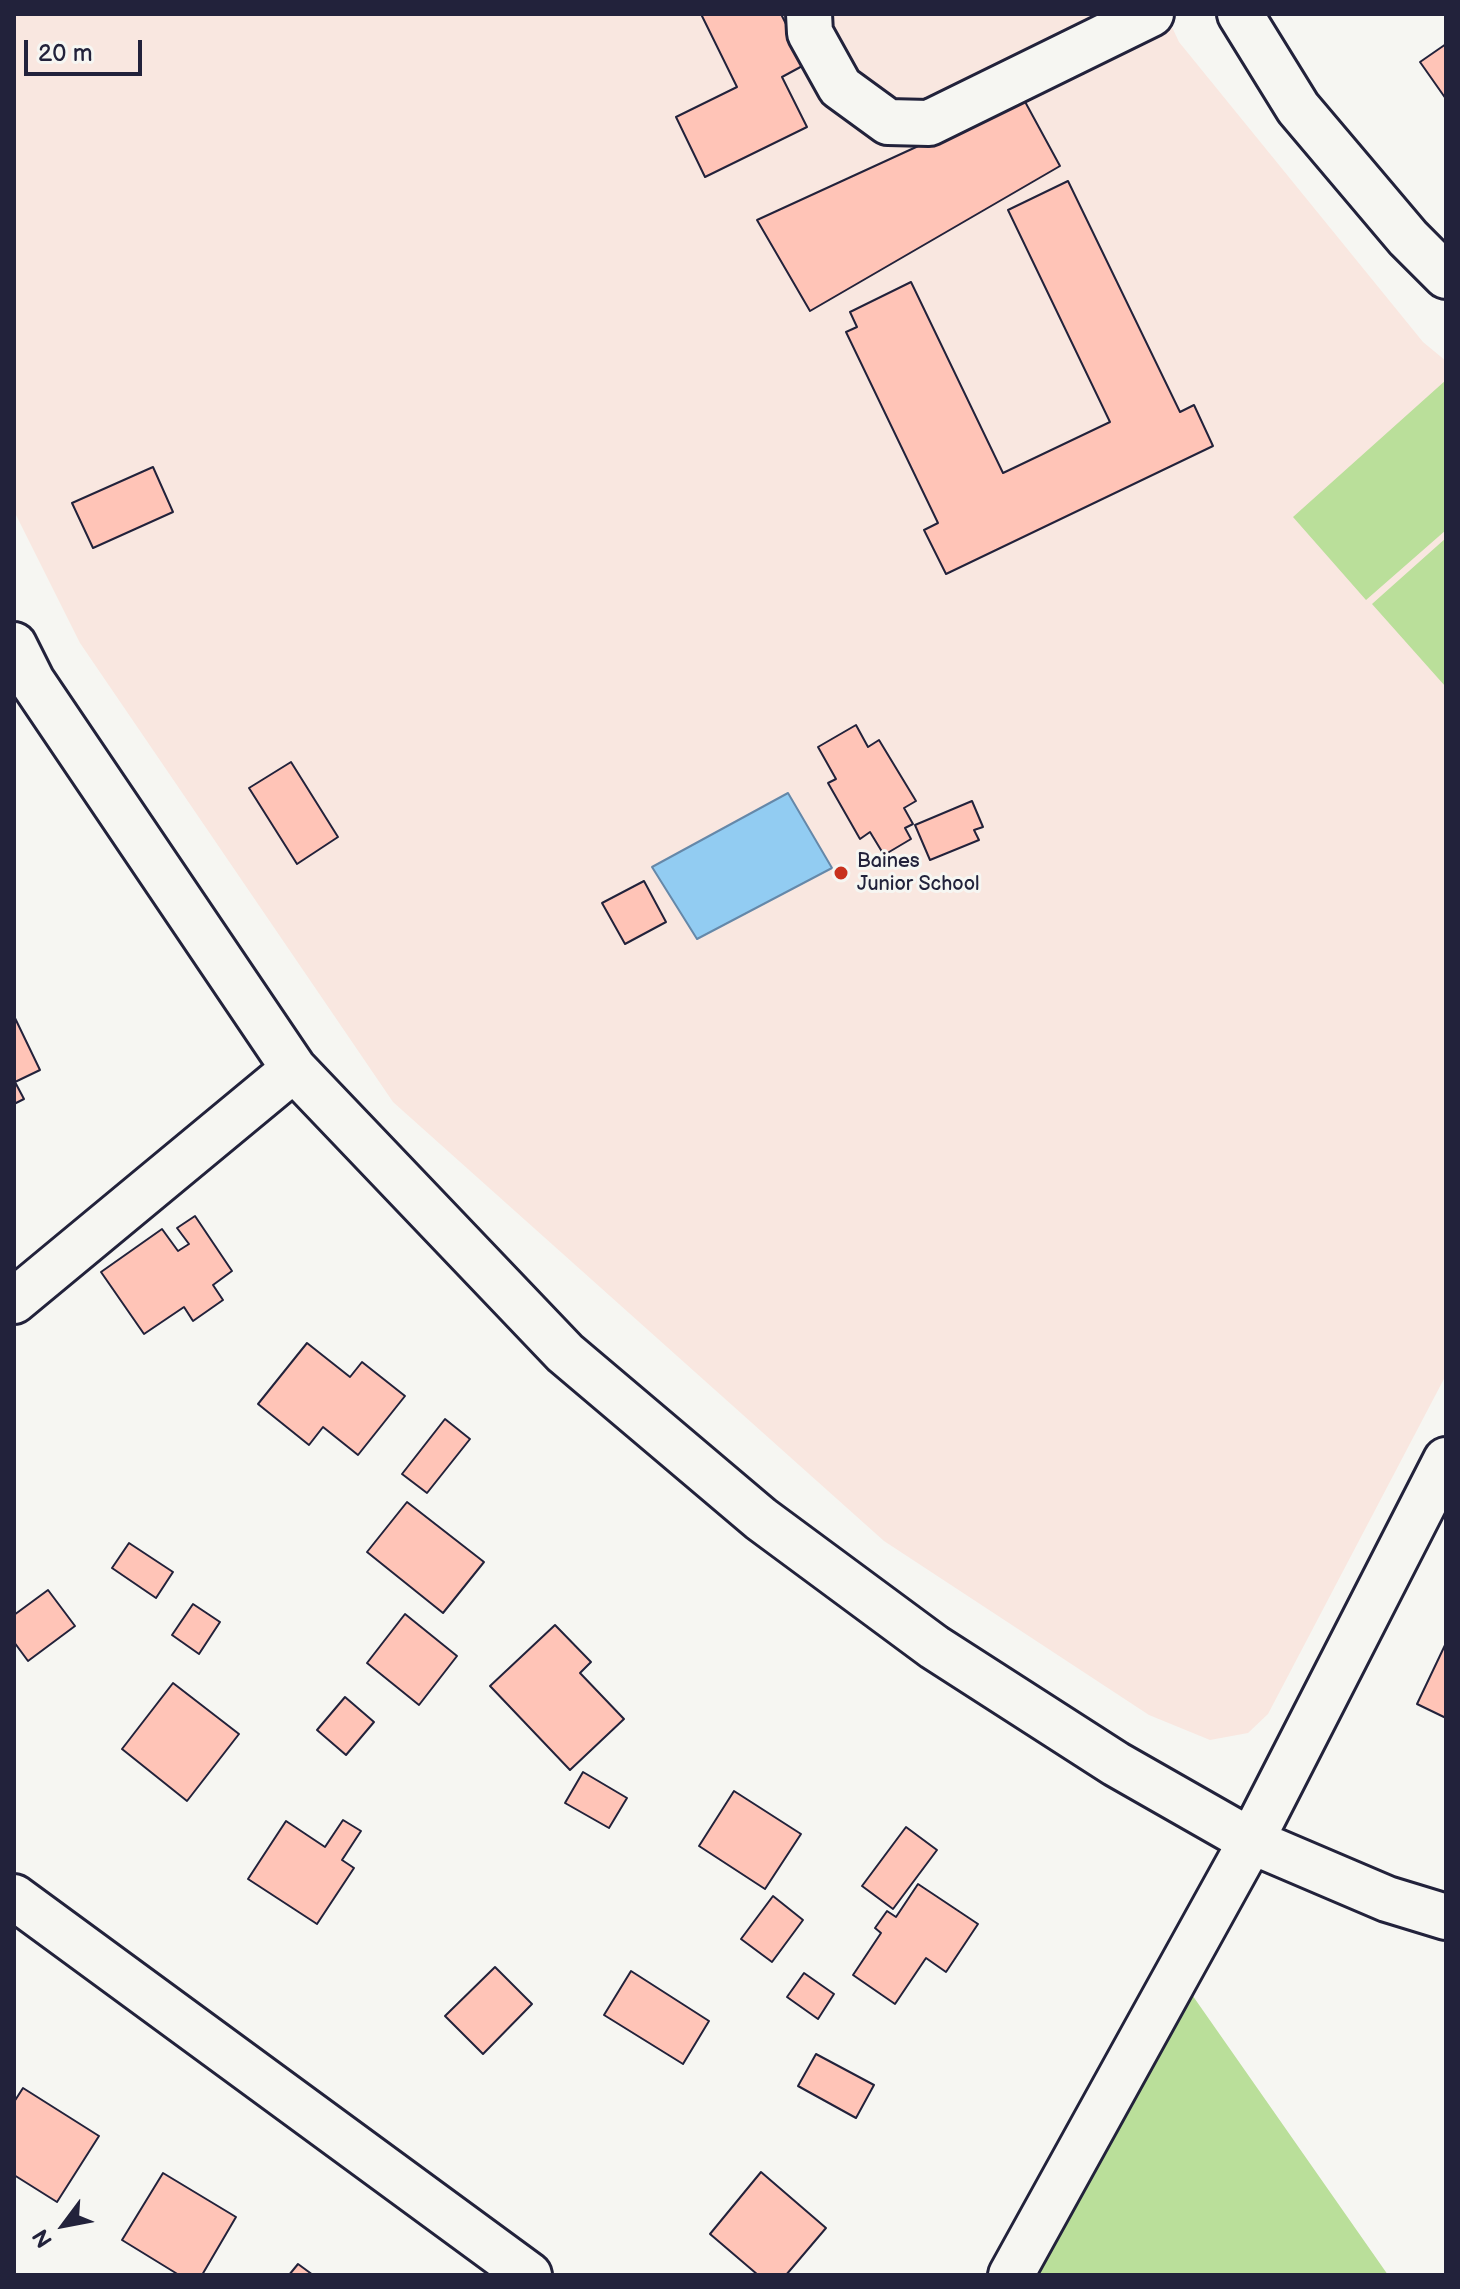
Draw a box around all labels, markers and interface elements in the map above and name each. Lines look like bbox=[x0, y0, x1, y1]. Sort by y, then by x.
scale bar bbox=[28, 24, 146, 74]
text: 20 m bbox=[38, 39, 93, 68]
place label: Baines Junior School bbox=[857, 850, 979, 897]
marker: Baines Junior School bbox=[832, 864, 850, 882]
north arrow bbox=[24, 2185, 104, 2265]
text: N bbox=[27, 2224, 59, 2252]

